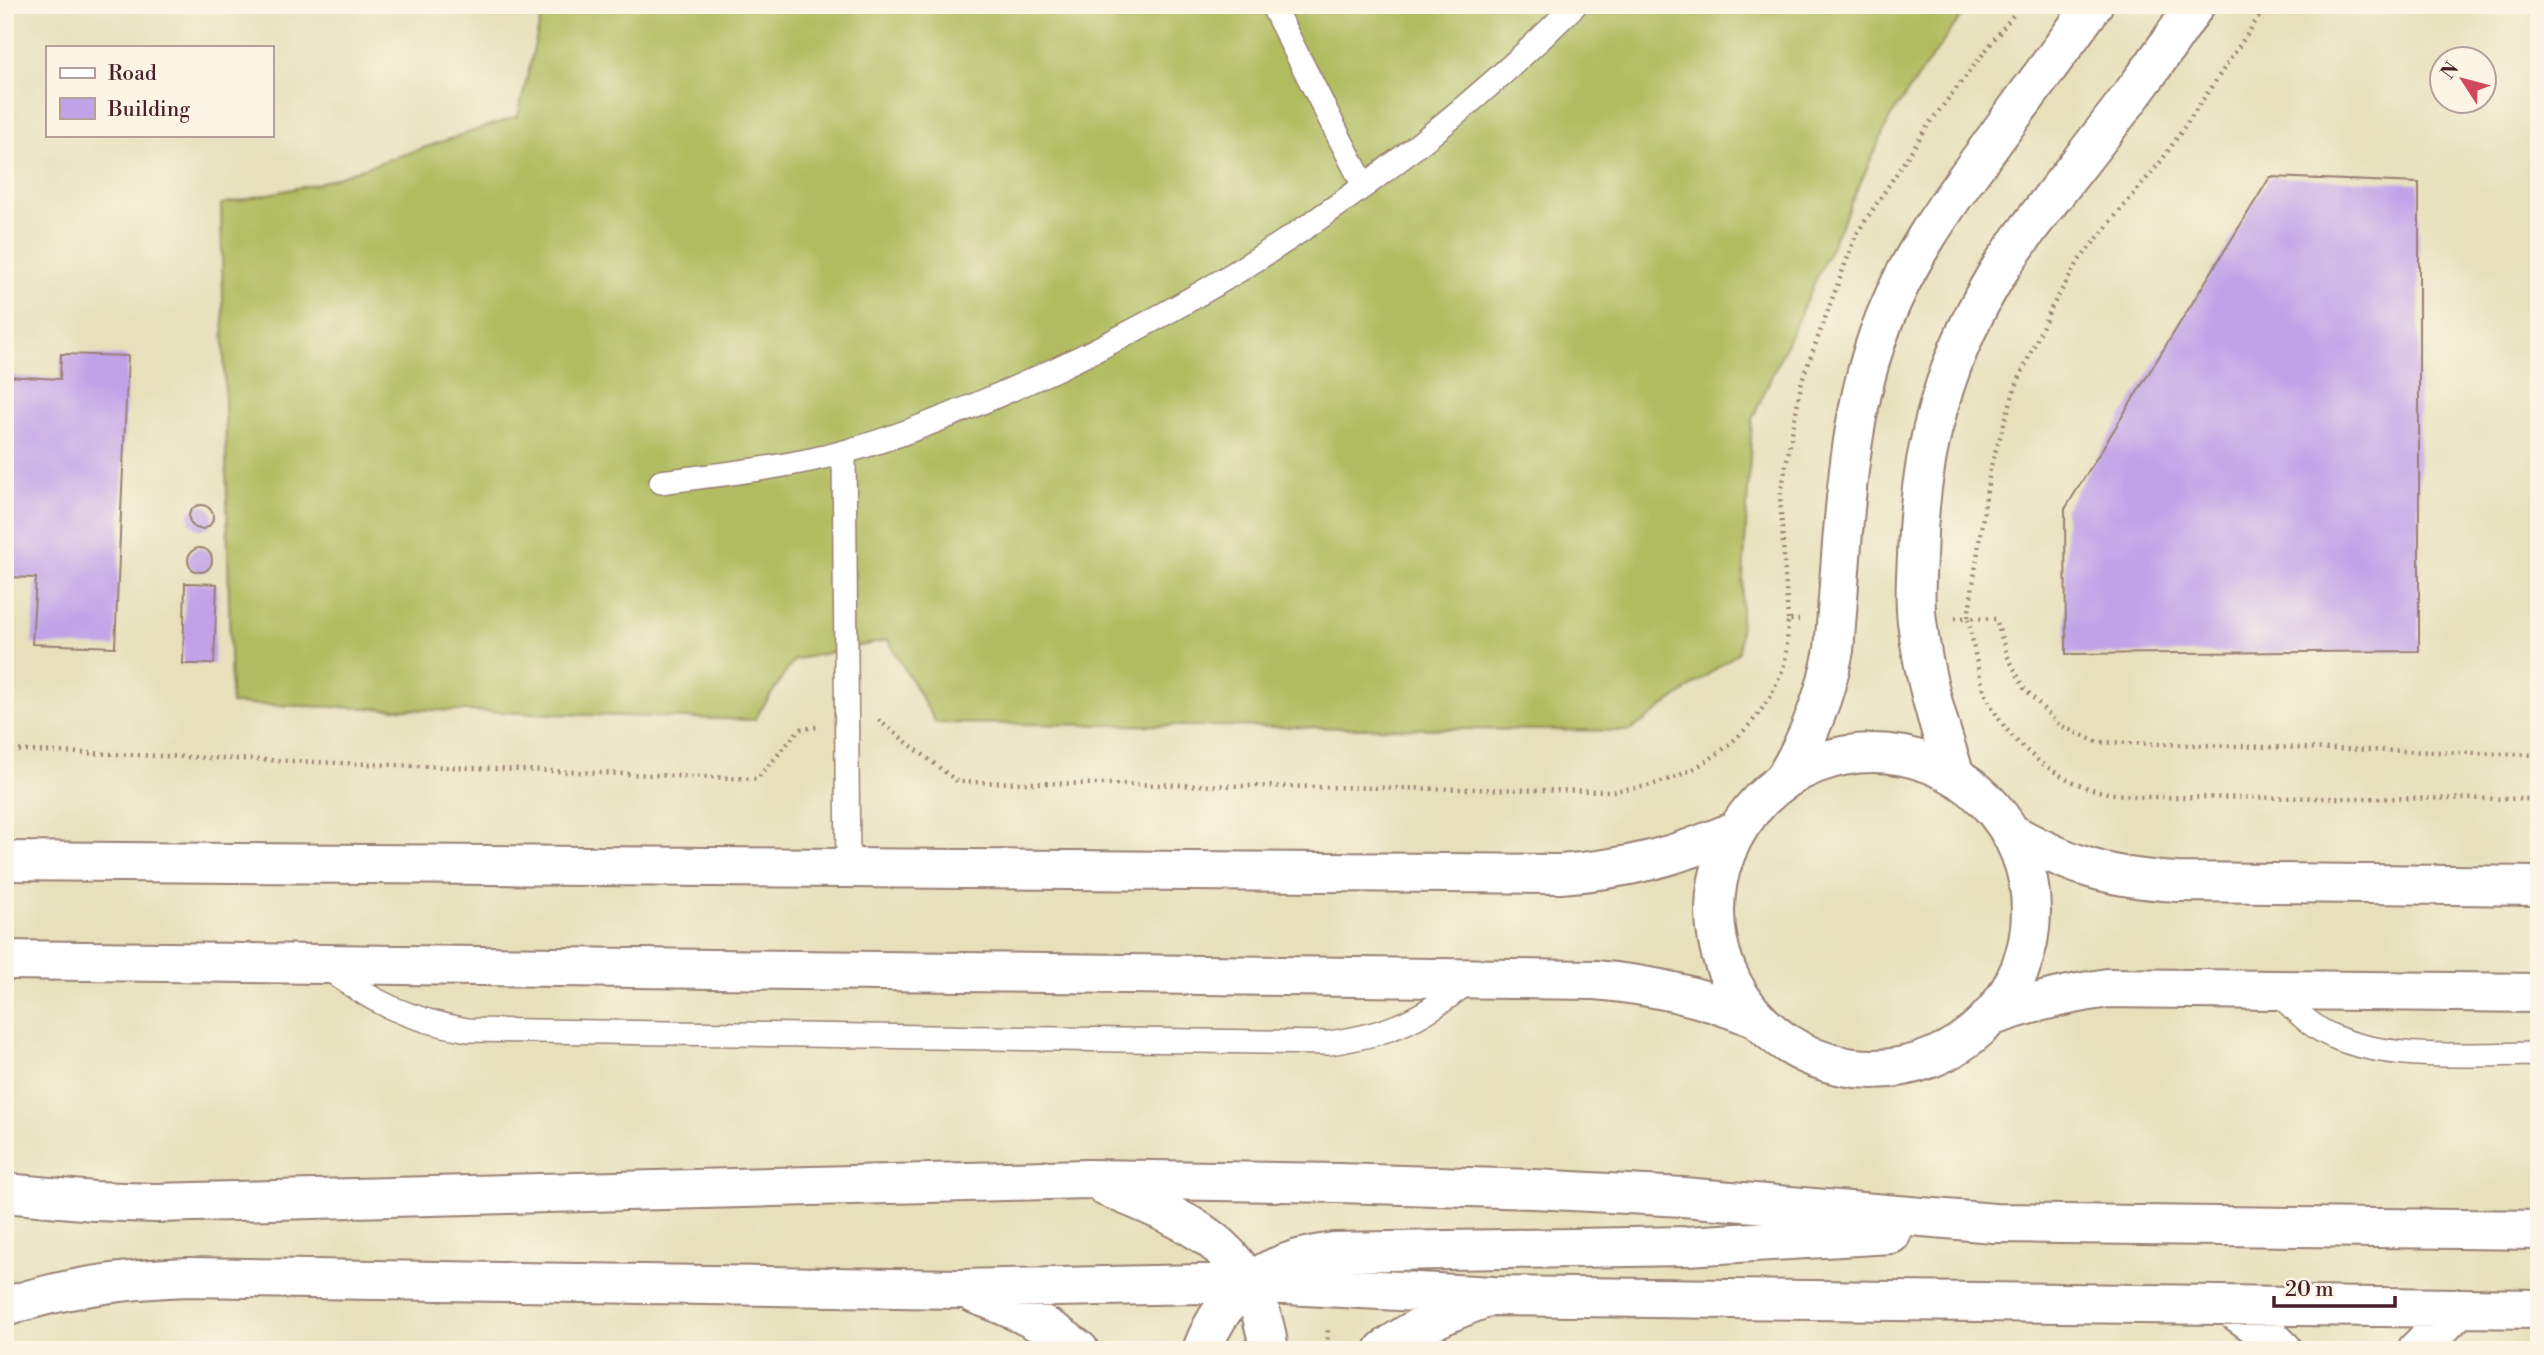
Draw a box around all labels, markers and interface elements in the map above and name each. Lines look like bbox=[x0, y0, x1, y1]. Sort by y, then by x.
legend bbox=[46, 46, 273, 136]
north arrow bbox=[2428, 46, 2498, 116]
text: N bbox=[2436, 57, 2464, 84]
text: Road bbox=[108, 61, 157, 87]
text: Building bbox=[107, 97, 190, 123]
scale bar bbox=[2274, 1264, 2395, 1308]
text: 20 m bbox=[2285, 1277, 2334, 1303]

